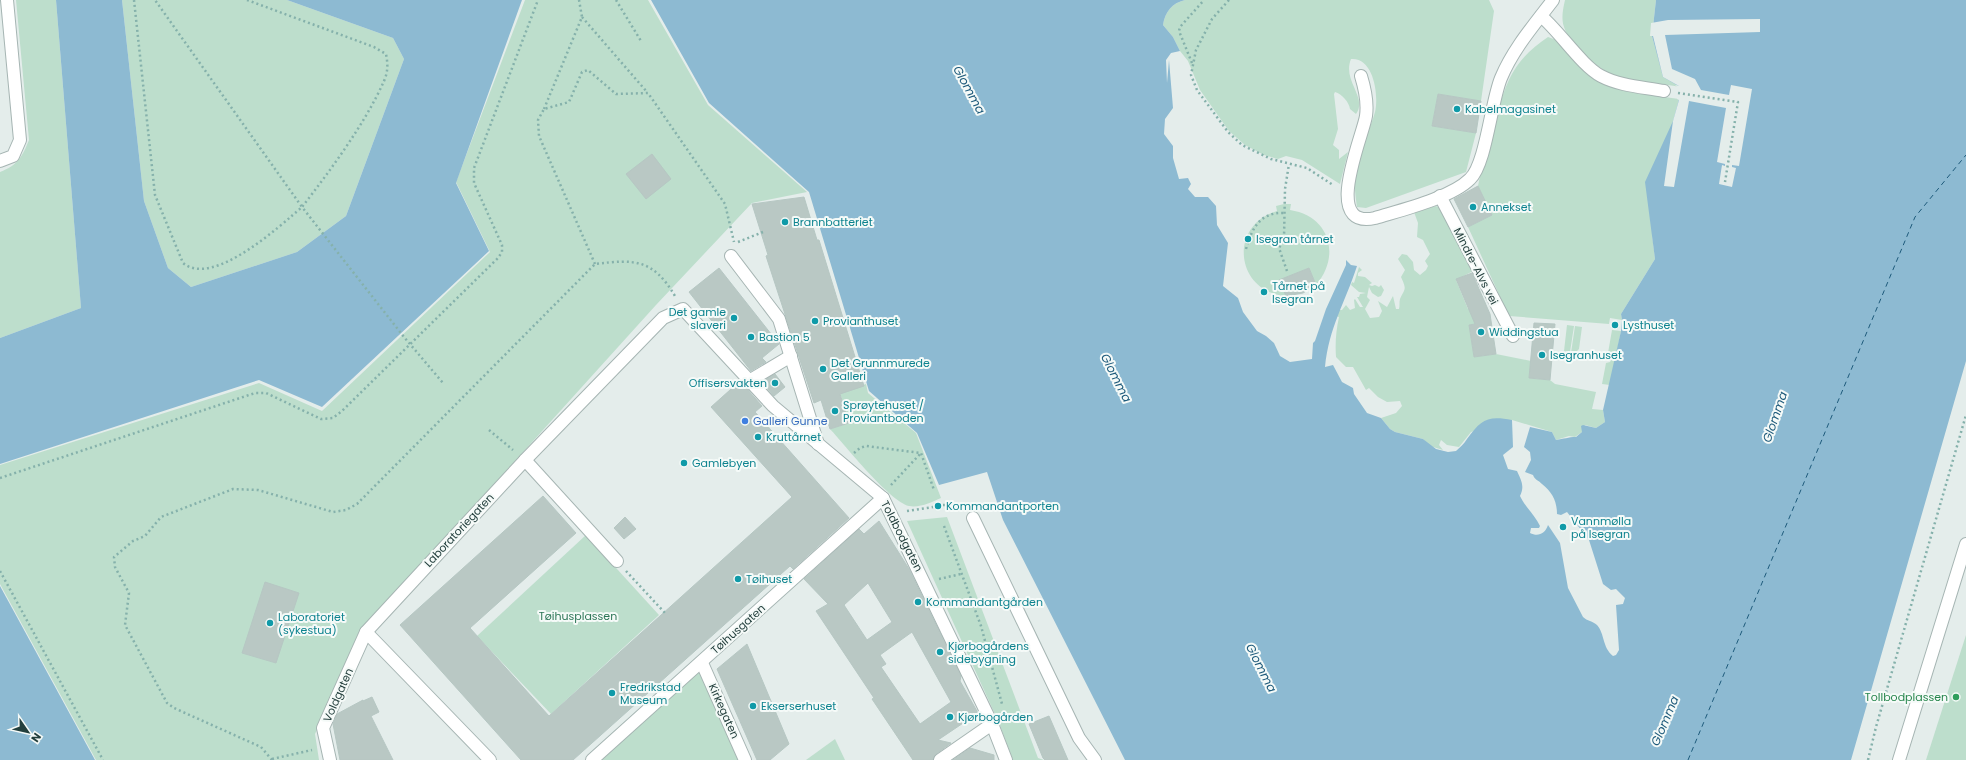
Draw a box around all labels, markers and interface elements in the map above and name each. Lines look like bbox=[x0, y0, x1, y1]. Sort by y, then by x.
water label: Glomma bbox=[949, 63, 990, 117]
place label: Kabelmagasinet bbox=[1465, 101, 1556, 117]
marker: Kabelmagasinet bbox=[1452, 104, 1462, 114]
place label: Annekset bbox=[1481, 199, 1532, 215]
marker: Annekset bbox=[1468, 202, 1478, 212]
place label: Brannbatteriet bbox=[793, 214, 873, 230]
marker: Brannbatteriet bbox=[780, 217, 790, 227]
street label: Mindre-Alvs vei bbox=[1450, 225, 1502, 307]
place label: Isegran tårnet bbox=[1256, 231, 1334, 247]
marker: Isegran tårnet bbox=[1243, 234, 1253, 244]
place label: Tårnet på Isegran bbox=[1272, 278, 1325, 307]
marker: Tårnet på Isegran bbox=[1259, 287, 1269, 297]
place label: Det gamle slaveri bbox=[669, 304, 726, 333]
marker: Det gamle slaveri bbox=[729, 313, 739, 323]
place label: Provianthuset bbox=[823, 313, 899, 329]
marker: Provianthuset bbox=[810, 316, 820, 326]
place label: Lysthuset bbox=[1623, 317, 1674, 333]
marker: Lysthuset bbox=[1610, 320, 1620, 330]
place label: Widdingstua bbox=[1489, 324, 1559, 340]
marker: Widdingstua bbox=[1476, 327, 1486, 337]
place label: Bastion 5 bbox=[759, 329, 810, 345]
marker: Bastion 5 bbox=[746, 332, 756, 342]
place label: Isegranhuset bbox=[1550, 347, 1622, 363]
water label: Glomma bbox=[1097, 350, 1136, 405]
marker: Isegranhuset bbox=[1537, 350, 1547, 360]
place label: Det Grunnmurede Galleri bbox=[831, 355, 930, 384]
marker: Det Grunnmurede Galleri bbox=[818, 364, 828, 374]
place label: Offisersvakten bbox=[689, 375, 767, 391]
marker: Offisersvakten bbox=[770, 378, 780, 388]
water label: Glomma bbox=[1758, 389, 1791, 445]
place label: Sprøytehuset / Proviantboden bbox=[843, 397, 924, 426]
marker: Sprøytehuset / Proviantboden bbox=[830, 406, 840, 416]
place label: Galleri Gunne bbox=[753, 413, 828, 429]
marker: Galleri Gunne bbox=[740, 416, 750, 426]
place label: Kruttårnet bbox=[766, 429, 821, 445]
marker: Kruttårnet bbox=[753, 432, 763, 442]
place label: Gamlebyen bbox=[692, 455, 756, 471]
marker: Gamlebyen bbox=[679, 458, 689, 468]
street label: Laboratoriegaten bbox=[421, 490, 497, 570]
street label: Toldbodgaten bbox=[877, 498, 927, 574]
place label: Kommandantporten bbox=[946, 498, 1059, 514]
marker: Kommandantporten bbox=[933, 501, 943, 511]
place label: Vannmølla på Isegran bbox=[1571, 513, 1631, 542]
marker: Vannmølla på Isegran bbox=[1558, 522, 1568, 532]
place label: Tøihuset bbox=[746, 571, 792, 587]
marker: Tøihuset bbox=[733, 574, 743, 584]
place label: Kommandantgården bbox=[926, 594, 1043, 610]
marker: Kommandantgården bbox=[913, 597, 923, 607]
street label: Tøihusgaten bbox=[707, 600, 769, 658]
park label: Tøihusplassen bbox=[539, 608, 617, 624]
place label: Laboratoriet (sykestua) bbox=[278, 609, 345, 638]
marker: Laboratoriet (sykestua) bbox=[265, 618, 275, 628]
place label: Kjørbogårdens sidebygning bbox=[948, 638, 1029, 667]
water label: Glomma bbox=[1242, 640, 1281, 695]
marker: Kjørbogårdens sidebygning bbox=[935, 647, 945, 657]
street label: Voldgaten bbox=[319, 666, 357, 724]
place label: Fredrikstad Museum bbox=[620, 679, 681, 708]
street label: Kirkegaten bbox=[705, 681, 743, 741]
marker: Fredrikstad Museum bbox=[607, 688, 617, 698]
place label: Tollbodplassen bbox=[1865, 689, 1948, 705]
marker: Tollbodplassen bbox=[1951, 692, 1961, 702]
water label: Glomma bbox=[1646, 693, 1683, 748]
place label: Ekserserhuset bbox=[761, 698, 836, 714]
marker: Ekserserhuset bbox=[748, 701, 758, 711]
place label: Kjørbogården bbox=[958, 709, 1033, 725]
north arrow bbox=[8, 712, 48, 752]
marker: Kjørbogården bbox=[945, 712, 955, 722]
text: N bbox=[27, 730, 45, 745]

